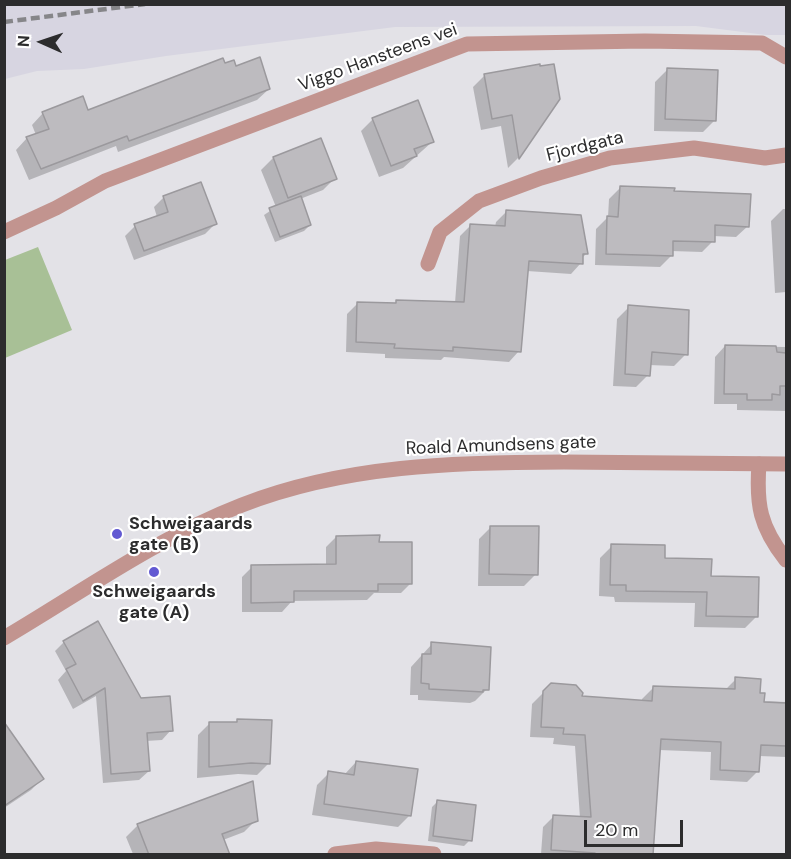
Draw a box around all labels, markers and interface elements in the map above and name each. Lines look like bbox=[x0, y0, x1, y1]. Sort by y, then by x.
north arrow bbox=[12, 12, 72, 72]
street label: Viggo Hansteens vei bbox=[296, 19, 460, 97]
text: N bbox=[13, 35, 34, 47]
street label: Fjordgata bbox=[544, 127, 626, 167]
street label: Roald Amundsens gate bbox=[405, 432, 597, 460]
place label: Schweigaards gate (B) bbox=[129, 513, 253, 556]
marker: Schweigaards gate (B) bbox=[110, 527, 124, 541]
marker: Schweigaards gate (A) bbox=[147, 565, 161, 579]
place label: Schweigaards gate (A) bbox=[92, 581, 216, 624]
scale bar bbox=[587, 808, 686, 846]
text: 20 m bbox=[595, 818, 638, 842]

